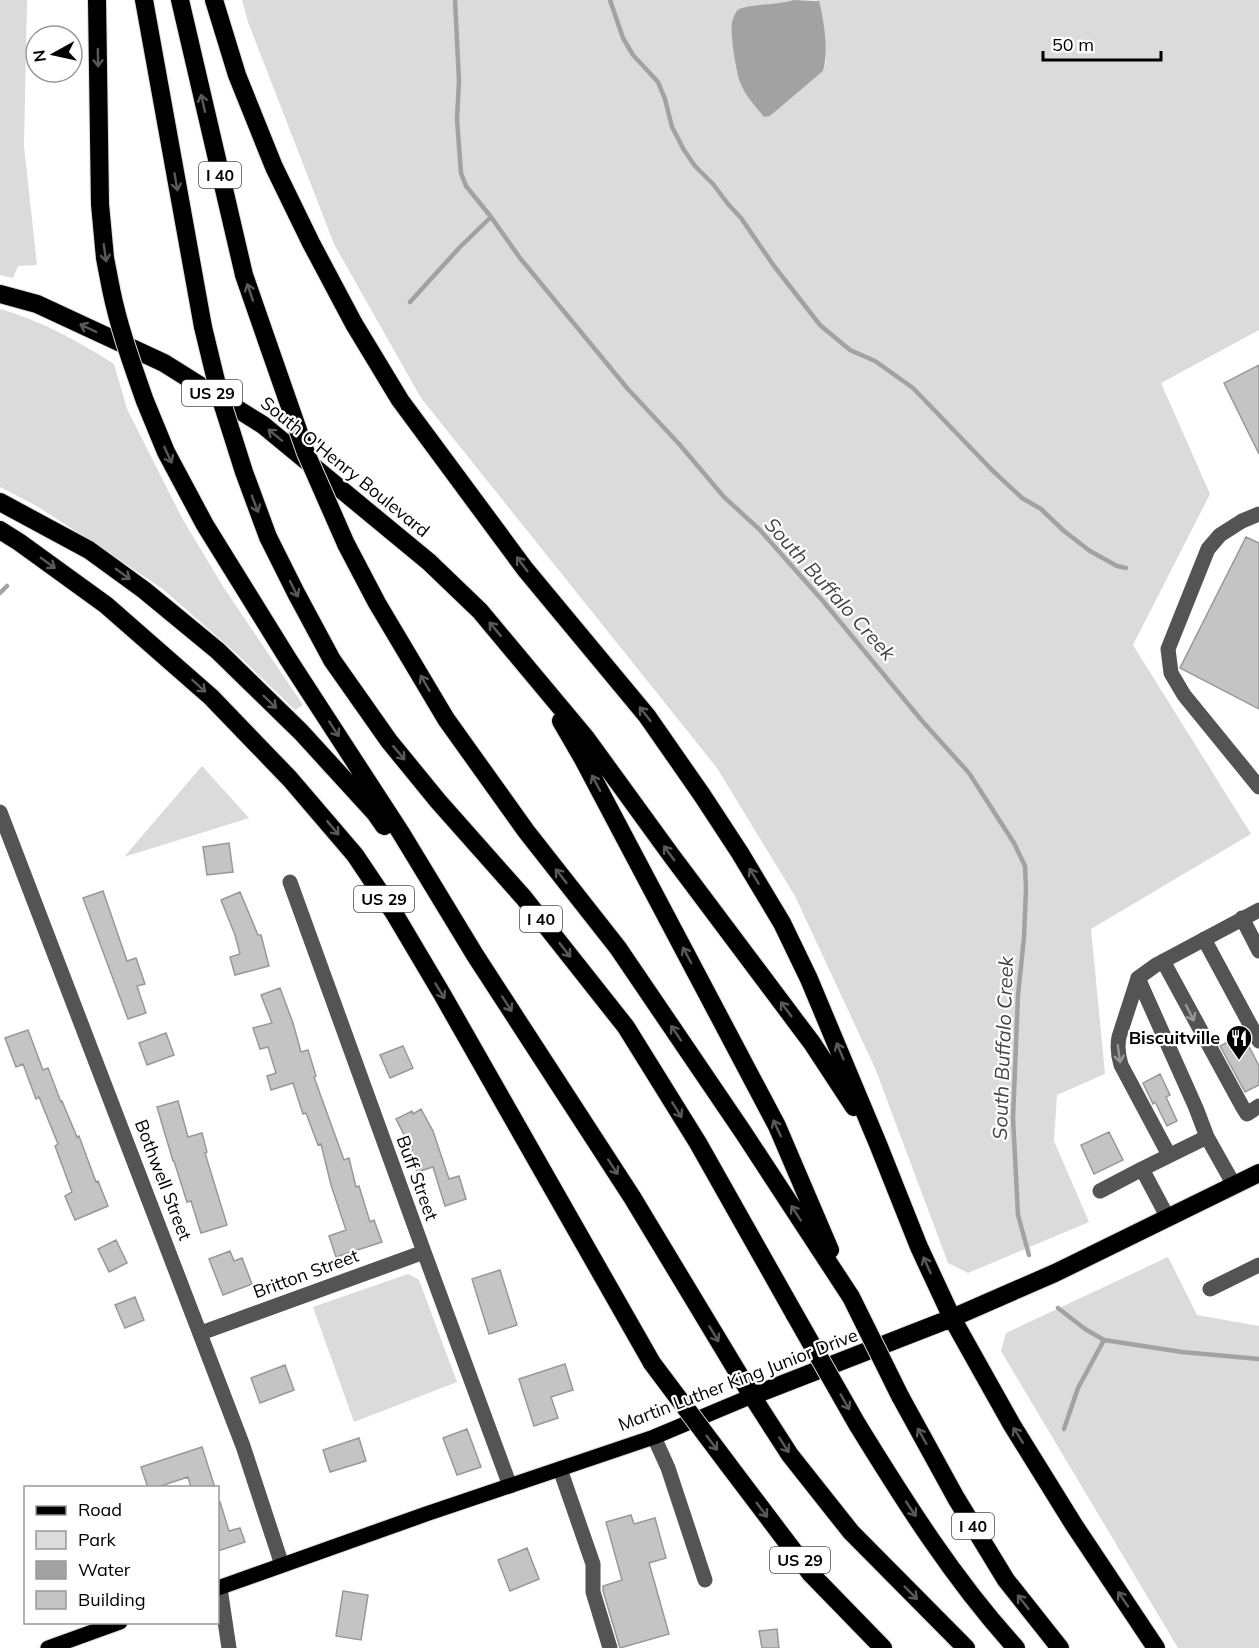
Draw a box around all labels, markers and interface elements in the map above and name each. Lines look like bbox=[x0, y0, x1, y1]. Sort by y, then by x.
north arrow bbox=[24, 24, 84, 84]
scale bar bbox=[1043, 24, 1162, 62]
text: 50 m bbox=[1052, 33, 1094, 56]
one-way arrow bbox=[92, 48, 104, 68]
text: N bbox=[28, 49, 50, 63]
one-way arrow bbox=[197, 93, 208, 113]
road number: I 40 bbox=[199, 162, 241, 188]
one-way arrow bbox=[171, 171, 182, 191]
one-way arrow bbox=[100, 243, 111, 263]
one-way arrow bbox=[243, 283, 254, 302]
one-way arrow bbox=[80, 321, 98, 333]
road number: US 29 bbox=[182, 380, 242, 406]
street label: South O'Henry Boulevard bbox=[256, 391, 435, 542]
one-way arrow bbox=[268, 428, 283, 442]
one-way arrow bbox=[163, 445, 174, 463]
one-way arrow bbox=[251, 494, 262, 513]
water label: South Buffalo Creek bbox=[760, 512, 902, 666]
one-way arrow bbox=[515, 556, 528, 572]
one-way arrow bbox=[40, 557, 56, 569]
one-way arrow bbox=[114, 568, 130, 580]
one-way arrow bbox=[289, 580, 300, 598]
one-way arrow bbox=[488, 621, 501, 637]
one-way arrow bbox=[418, 675, 430, 692]
one-way arrow bbox=[191, 679, 206, 693]
one-way arrow bbox=[262, 694, 277, 709]
one-way arrow bbox=[639, 707, 652, 723]
one-way arrow bbox=[328, 721, 340, 737]
one-way arrow bbox=[392, 745, 406, 760]
one-way arrow bbox=[590, 775, 602, 792]
one-way arrow bbox=[326, 820, 339, 836]
one-way arrow bbox=[663, 845, 675, 861]
one-way arrow bbox=[555, 868, 568, 884]
one-way arrow bbox=[748, 868, 760, 885]
road number: US 29 bbox=[354, 886, 414, 912]
road number: I 40 bbox=[520, 906, 562, 932]
one-way arrow bbox=[559, 942, 572, 958]
one-way arrow bbox=[681, 947, 692, 965]
water label: South Buffalo Creek bbox=[987, 955, 1018, 1140]
one-way arrow bbox=[435, 982, 447, 999]
one-way arrow bbox=[500, 995, 513, 1012]
one-way arrow bbox=[780, 1001, 792, 1017]
one-way arrow bbox=[1185, 1003, 1197, 1021]
restaurant icon: Biscuitville bbox=[1224, 1023, 1254, 1061]
one-way arrow bbox=[670, 1026, 682, 1042]
place label: Biscuitville bbox=[1129, 1026, 1220, 1049]
one-way arrow bbox=[834, 1042, 845, 1061]
one-way arrow bbox=[1114, 1044, 1125, 1063]
one-way arrow bbox=[672, 1101, 684, 1118]
street label: Bothwell Street bbox=[130, 1116, 197, 1243]
one-way arrow bbox=[771, 1120, 783, 1138]
street label: Buff Street bbox=[391, 1132, 443, 1224]
one-way arrow bbox=[607, 1158, 619, 1175]
one-way arrow bbox=[790, 1205, 802, 1222]
street label: Britton Street bbox=[250, 1244, 362, 1303]
one-way arrow bbox=[921, 1257, 933, 1275]
street label: Martin Luther King Junior Drive bbox=[615, 1323, 861, 1436]
one-way arrow bbox=[709, 1325, 721, 1342]
one-way arrow bbox=[839, 1393, 851, 1410]
one-way arrow bbox=[1012, 1427, 1024, 1444]
one-way arrow bbox=[916, 1428, 928, 1445]
one-way arrow bbox=[706, 1435, 718, 1451]
one-way arrow bbox=[778, 1436, 790, 1453]
legend bbox=[24, 1486, 219, 1624]
text: Road bbox=[78, 1498, 122, 1521]
one-way arrow bbox=[905, 1500, 917, 1516]
one-way arrow bbox=[756, 1501, 768, 1517]
road number: I 40 bbox=[952, 1513, 994, 1539]
text: Park bbox=[78, 1528, 117, 1551]
road number: US 29 bbox=[770, 1547, 830, 1573]
text: Water bbox=[78, 1558, 131, 1581]
one-way arrow bbox=[903, 1586, 918, 1600]
text: Building bbox=[78, 1588, 146, 1611]
one-way arrow bbox=[1117, 1591, 1129, 1608]
one-way arrow bbox=[1017, 1594, 1030, 1610]

